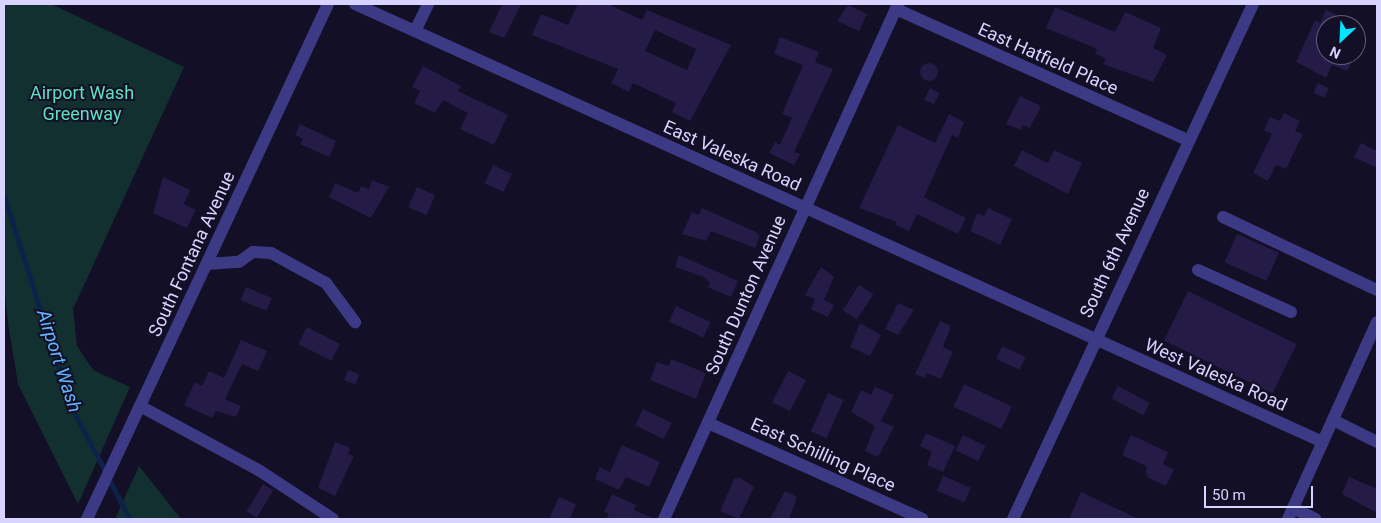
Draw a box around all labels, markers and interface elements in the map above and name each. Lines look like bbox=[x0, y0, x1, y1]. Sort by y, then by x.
north arrow bbox=[1316, 15, 1366, 65]
street label: East Hatfield Place bbox=[975, 18, 1121, 100]
text: N bbox=[1327, 43, 1343, 62]
park label: Airport Wash Greenway bbox=[30, 83, 134, 126]
street label: East Valeska Road bbox=[660, 116, 804, 196]
street label: South Fontana Avenue bbox=[144, 168, 240, 340]
street label: South 6th Avenue bbox=[1076, 185, 1154, 321]
street label: South Dunton Avenue bbox=[701, 212, 791, 378]
water label: Airport Wash bbox=[32, 307, 86, 415]
street label: West Valeska Road bbox=[1141, 334, 1291, 416]
street label: East Schilling Place bbox=[747, 413, 899, 497]
scale bar bbox=[1206, 476, 1315, 508]
text: 50 m bbox=[1212, 486, 1246, 504]

